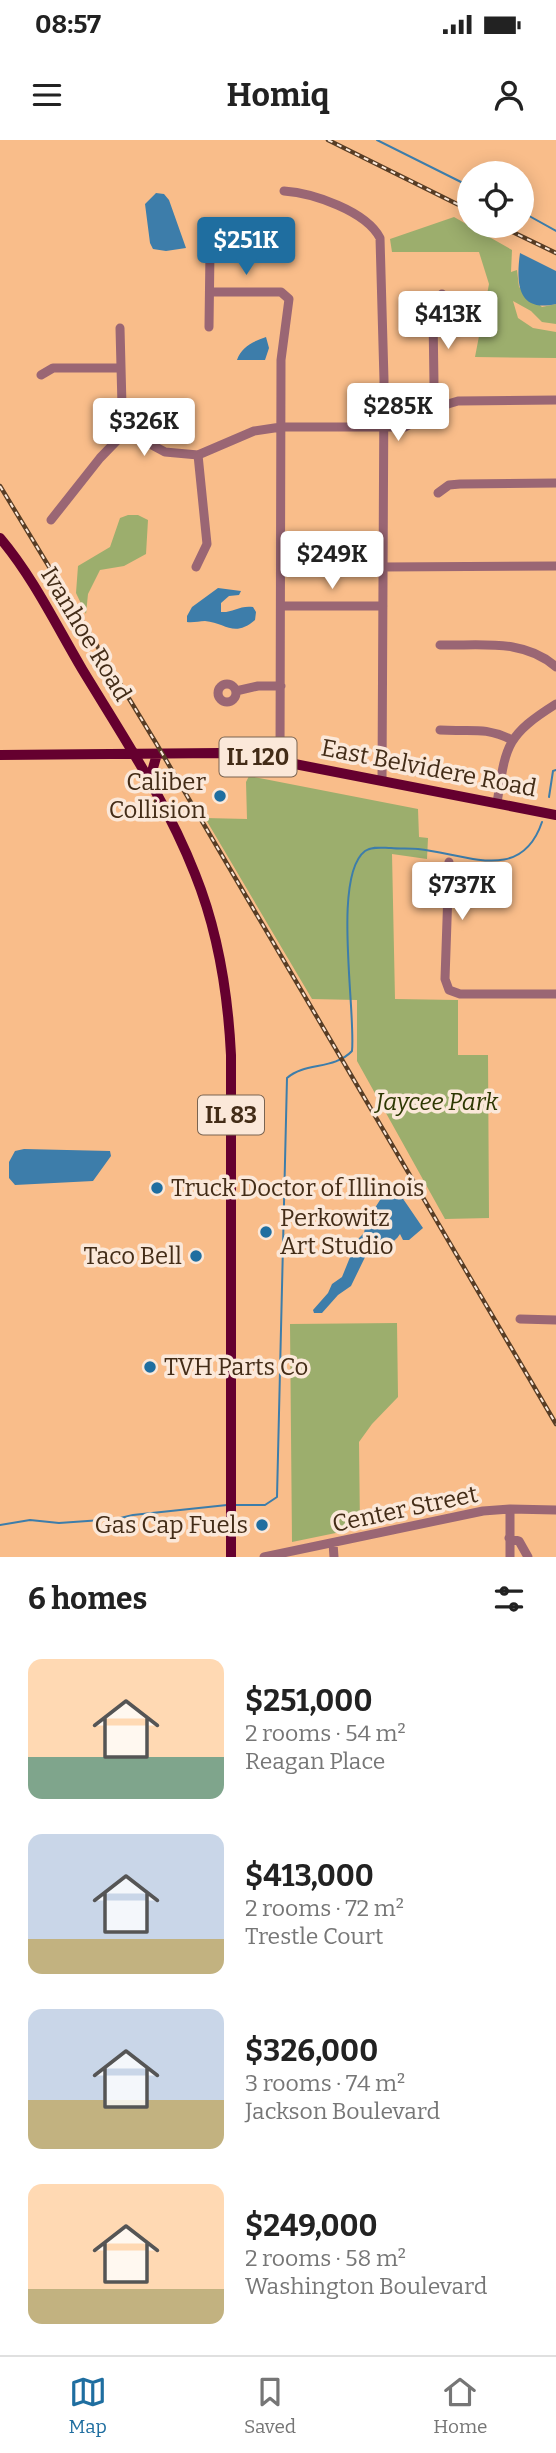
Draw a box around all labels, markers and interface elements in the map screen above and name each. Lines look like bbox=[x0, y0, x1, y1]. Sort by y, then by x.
text: 08:57 bbox=[35, 9, 101, 40]
icon: menu bbox=[28, 76, 66, 114]
text: Homiq bbox=[227, 76, 329, 114]
icon: person bbox=[490, 76, 528, 114]
map controls bbox=[457, 161, 534, 238]
button: locate bbox=[457, 161, 534, 238]
pin: $251K bbox=[197, 218, 295, 277]
text: $251K bbox=[213, 226, 279, 254]
pin: $413K bbox=[399, 292, 497, 351]
text: $413K bbox=[414, 300, 482, 328]
pin: $285K bbox=[349, 384, 447, 443]
text: $285K bbox=[363, 392, 433, 420]
pin: $326K bbox=[95, 398, 193, 458]
text: $326K bbox=[109, 407, 179, 435]
pin: $249K bbox=[283, 532, 381, 591]
text: $249K bbox=[296, 540, 368, 568]
street label: Ivanhoe Road bbox=[35, 562, 137, 706]
street label: East Belvidere Road bbox=[319, 733, 539, 803]
road number: IL 120 bbox=[219, 737, 296, 776]
place label: Caliber Collision bbox=[109, 768, 206, 824]
marker: Caliber Collision bbox=[212, 788, 228, 804]
pin: $737K bbox=[413, 862, 511, 922]
text: $737K bbox=[428, 871, 496, 899]
park label: Jaycee Park bbox=[374, 1088, 499, 1116]
road number: IL 83 bbox=[198, 1096, 264, 1134]
place label: Truck Doctor of Illinois bbox=[171, 1174, 425, 1202]
marker: Truck Doctor of Illinois bbox=[149, 1180, 165, 1196]
place label: Perkowitz Art Studio bbox=[280, 1204, 393, 1260]
marker: Perkowitz Art Studio bbox=[258, 1224, 274, 1240]
place label: Taco Bell bbox=[84, 1242, 182, 1270]
marker: Taco Bell bbox=[188, 1248, 204, 1264]
place label: TVH Parts Co bbox=[164, 1353, 308, 1381]
marker: TVH Parts Co bbox=[142, 1359, 158, 1375]
street label: Center Street bbox=[330, 1480, 481, 1538]
place label: Gas Cap Fuels bbox=[94, 1511, 248, 1539]
marker: Gas Cap Fuels bbox=[254, 1517, 270, 1533]
icon: filters bbox=[490, 1580, 528, 1618]
text: 6 homes bbox=[28, 1581, 147, 1617]
text: $251,000 bbox=[245, 1683, 372, 1719]
icon: home bbox=[84, 1687, 168, 1771]
text: 2 rooms · 54 m² bbox=[245, 1719, 406, 1747]
text: Reagan Place bbox=[245, 1747, 385, 1775]
text: $413,000 bbox=[245, 1858, 374, 1894]
icon: home bbox=[84, 1862, 168, 1946]
text: 2 rooms · 72 m² bbox=[245, 1894, 404, 1922]
text: Trestle Court bbox=[245, 1922, 383, 1950]
text: $326,000 bbox=[245, 2033, 378, 2069]
icon: home bbox=[84, 2037, 168, 2121]
text: 3 rooms · 74 m² bbox=[245, 2069, 405, 2097]
text: Jackson Boulevard bbox=[245, 2097, 440, 2125]
text: $249,000 bbox=[245, 2208, 378, 2244]
icon: home bbox=[84, 2212, 168, 2296]
text: 2 rooms · 58 m² bbox=[245, 2244, 406, 2272]
text: Washington Boulevard bbox=[245, 2272, 487, 2300]
tab: Map bbox=[69, 2373, 107, 2438]
tab: Saved bbox=[244, 2373, 296, 2438]
tab: Home bbox=[433, 2373, 487, 2438]

